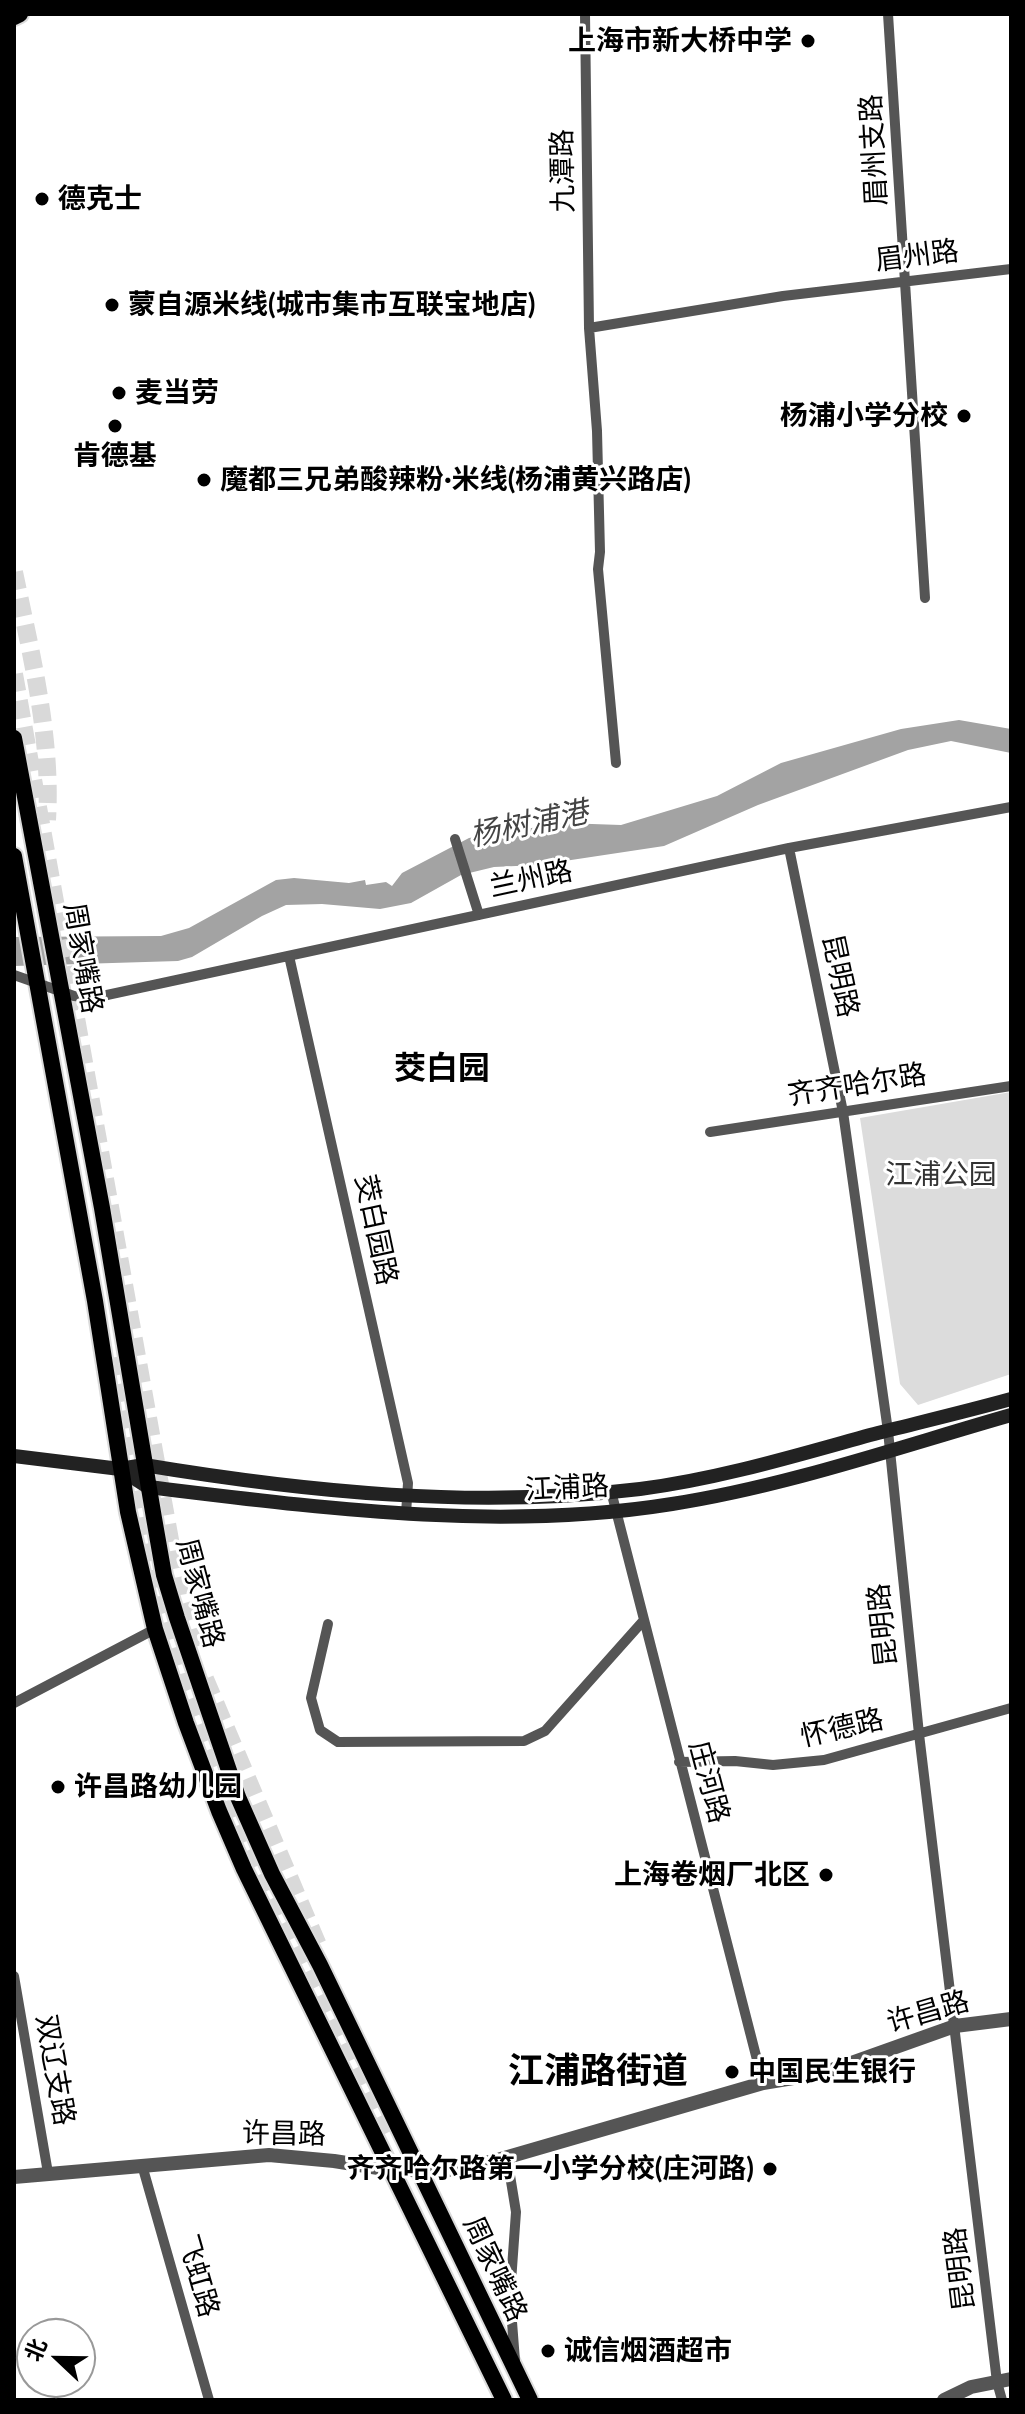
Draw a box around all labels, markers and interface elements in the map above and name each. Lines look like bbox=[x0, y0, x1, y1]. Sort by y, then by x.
place label: 上海市新大桥中学 bbox=[568, 24, 792, 58]
marker: 上海市新大桥中学 bbox=[799, 32, 817, 50]
street label: 眉州支路 bbox=[854, 93, 894, 207]
street label: 九潭路 bbox=[545, 129, 581, 213]
place label: 德克士 bbox=[58, 182, 142, 216]
marker: 德克士 bbox=[33, 190, 51, 208]
street label: 眉州路 bbox=[873, 234, 961, 278]
place label: 蒙自源米线(城市集市互联宝地店) bbox=[128, 288, 535, 322]
marker: 蒙自源米线(城市集市互联宝地店) bbox=[103, 296, 121, 314]
place label: 麦当劳 bbox=[135, 376, 219, 410]
marker: 麦当劳 bbox=[110, 384, 128, 402]
place label: 杨浦小学分校 bbox=[780, 399, 948, 433]
marker: 杨浦小学分校 bbox=[955, 407, 973, 425]
marker: 肯德基 bbox=[106, 417, 124, 435]
place label: 肯德基 bbox=[73, 439, 157, 473]
place label: 魔都三兄弟酸辣粉·米线(杨浦黄兴路店) bbox=[220, 463, 691, 497]
marker: 魔都三兄弟酸辣粉·米线(杨浦黄兴路店) bbox=[195, 471, 213, 489]
water label: 杨树浦港 bbox=[467, 794, 591, 854]
street label: 兰州路 bbox=[486, 854, 576, 904]
street label: 周家嘴路 bbox=[57, 900, 109, 1016]
street label: 昆明路 bbox=[815, 931, 865, 1021]
district label: 茭白园 bbox=[394, 1050, 490, 1088]
street label: 齐齐哈尔路 bbox=[785, 1057, 929, 1113]
park label: 江浦公园 bbox=[885, 1158, 997, 1192]
street label: 茭白园路 bbox=[348, 1172, 404, 1288]
street label: 江浦路 bbox=[524, 1469, 610, 1507]
street label: 周家嘴路 bbox=[169, 1535, 231, 1651]
street label: 昆明路 bbox=[862, 1581, 904, 1669]
street label: 怀德路 bbox=[797, 1702, 887, 1754]
street label: 庄河路 bbox=[682, 1737, 736, 1827]
place label: 许昌路幼儿园 bbox=[74, 1770, 242, 1804]
marker: 许昌路幼儿园 bbox=[49, 1778, 67, 1796]
place label: 上海卷烟厂北区 bbox=[614, 1858, 810, 1892]
marker: 上海卷烟厂北区 bbox=[817, 1866, 835, 1884]
street label: 许昌路 bbox=[883, 1984, 973, 2040]
street label: 双辽支路 bbox=[29, 2012, 81, 2128]
district label: 江浦路街道 bbox=[508, 2049, 688, 2093]
place label: 中国民生银行 bbox=[748, 2055, 916, 2089]
marker: 中国民生银行 bbox=[723, 2063, 741, 2081]
street label: 许昌路 bbox=[242, 2116, 326, 2152]
place label: 齐齐哈尔路第一小学分校(庄河路) bbox=[347, 2152, 754, 2186]
marker: 齐齐哈尔路第一小学分校(庄河路) bbox=[761, 2160, 779, 2178]
street label: 周家嘴路 bbox=[456, 2211, 534, 2327]
street label: 昆明路 bbox=[938, 2225, 982, 2313]
street label: 飞虹路 bbox=[170, 2231, 226, 2321]
north arrow bbox=[16, 2318, 96, 2398]
text: 北 bbox=[18, 2334, 52, 2365]
place label: 诚信烟酒超市 bbox=[564, 2334, 732, 2368]
marker: 诚信烟酒超市 bbox=[539, 2342, 557, 2360]

